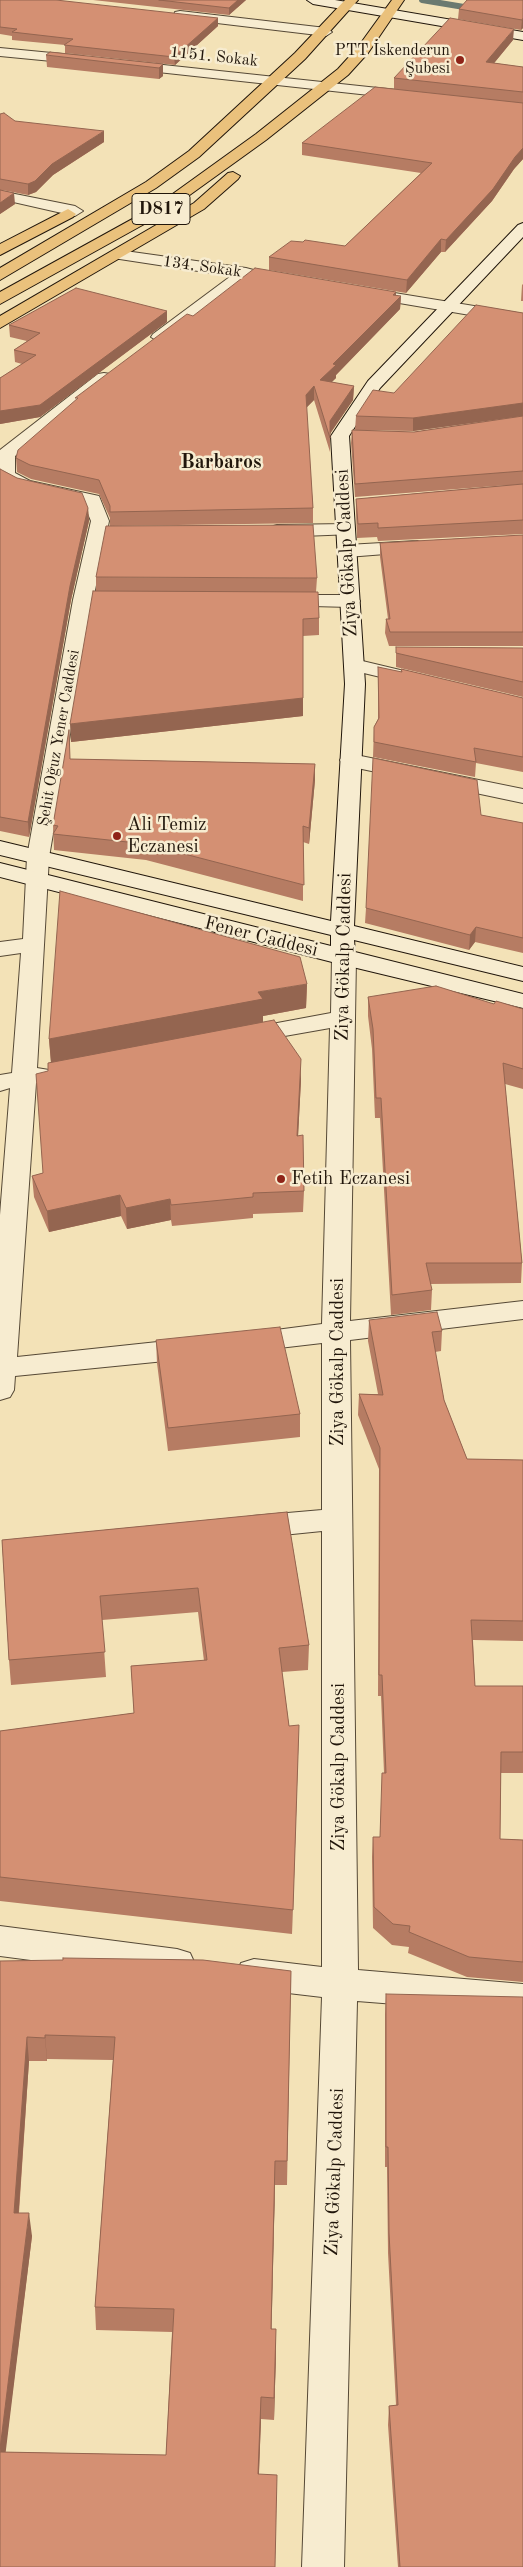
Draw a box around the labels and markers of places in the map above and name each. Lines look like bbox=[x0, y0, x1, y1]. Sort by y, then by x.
place label: PTT İskenderun Şubesi bbox=[335, 41, 450, 79]
marker: PTT İskenderun Şubesi bbox=[454, 54, 466, 66]
place label: Ali Temiz Eczanesi bbox=[127, 814, 207, 858]
marker: Ali Temiz Eczanesi bbox=[111, 830, 123, 842]
place label: Fetih Eczanesi bbox=[291, 1168, 410, 1190]
marker: Fetih Eczanesi bbox=[275, 1173, 287, 1185]

